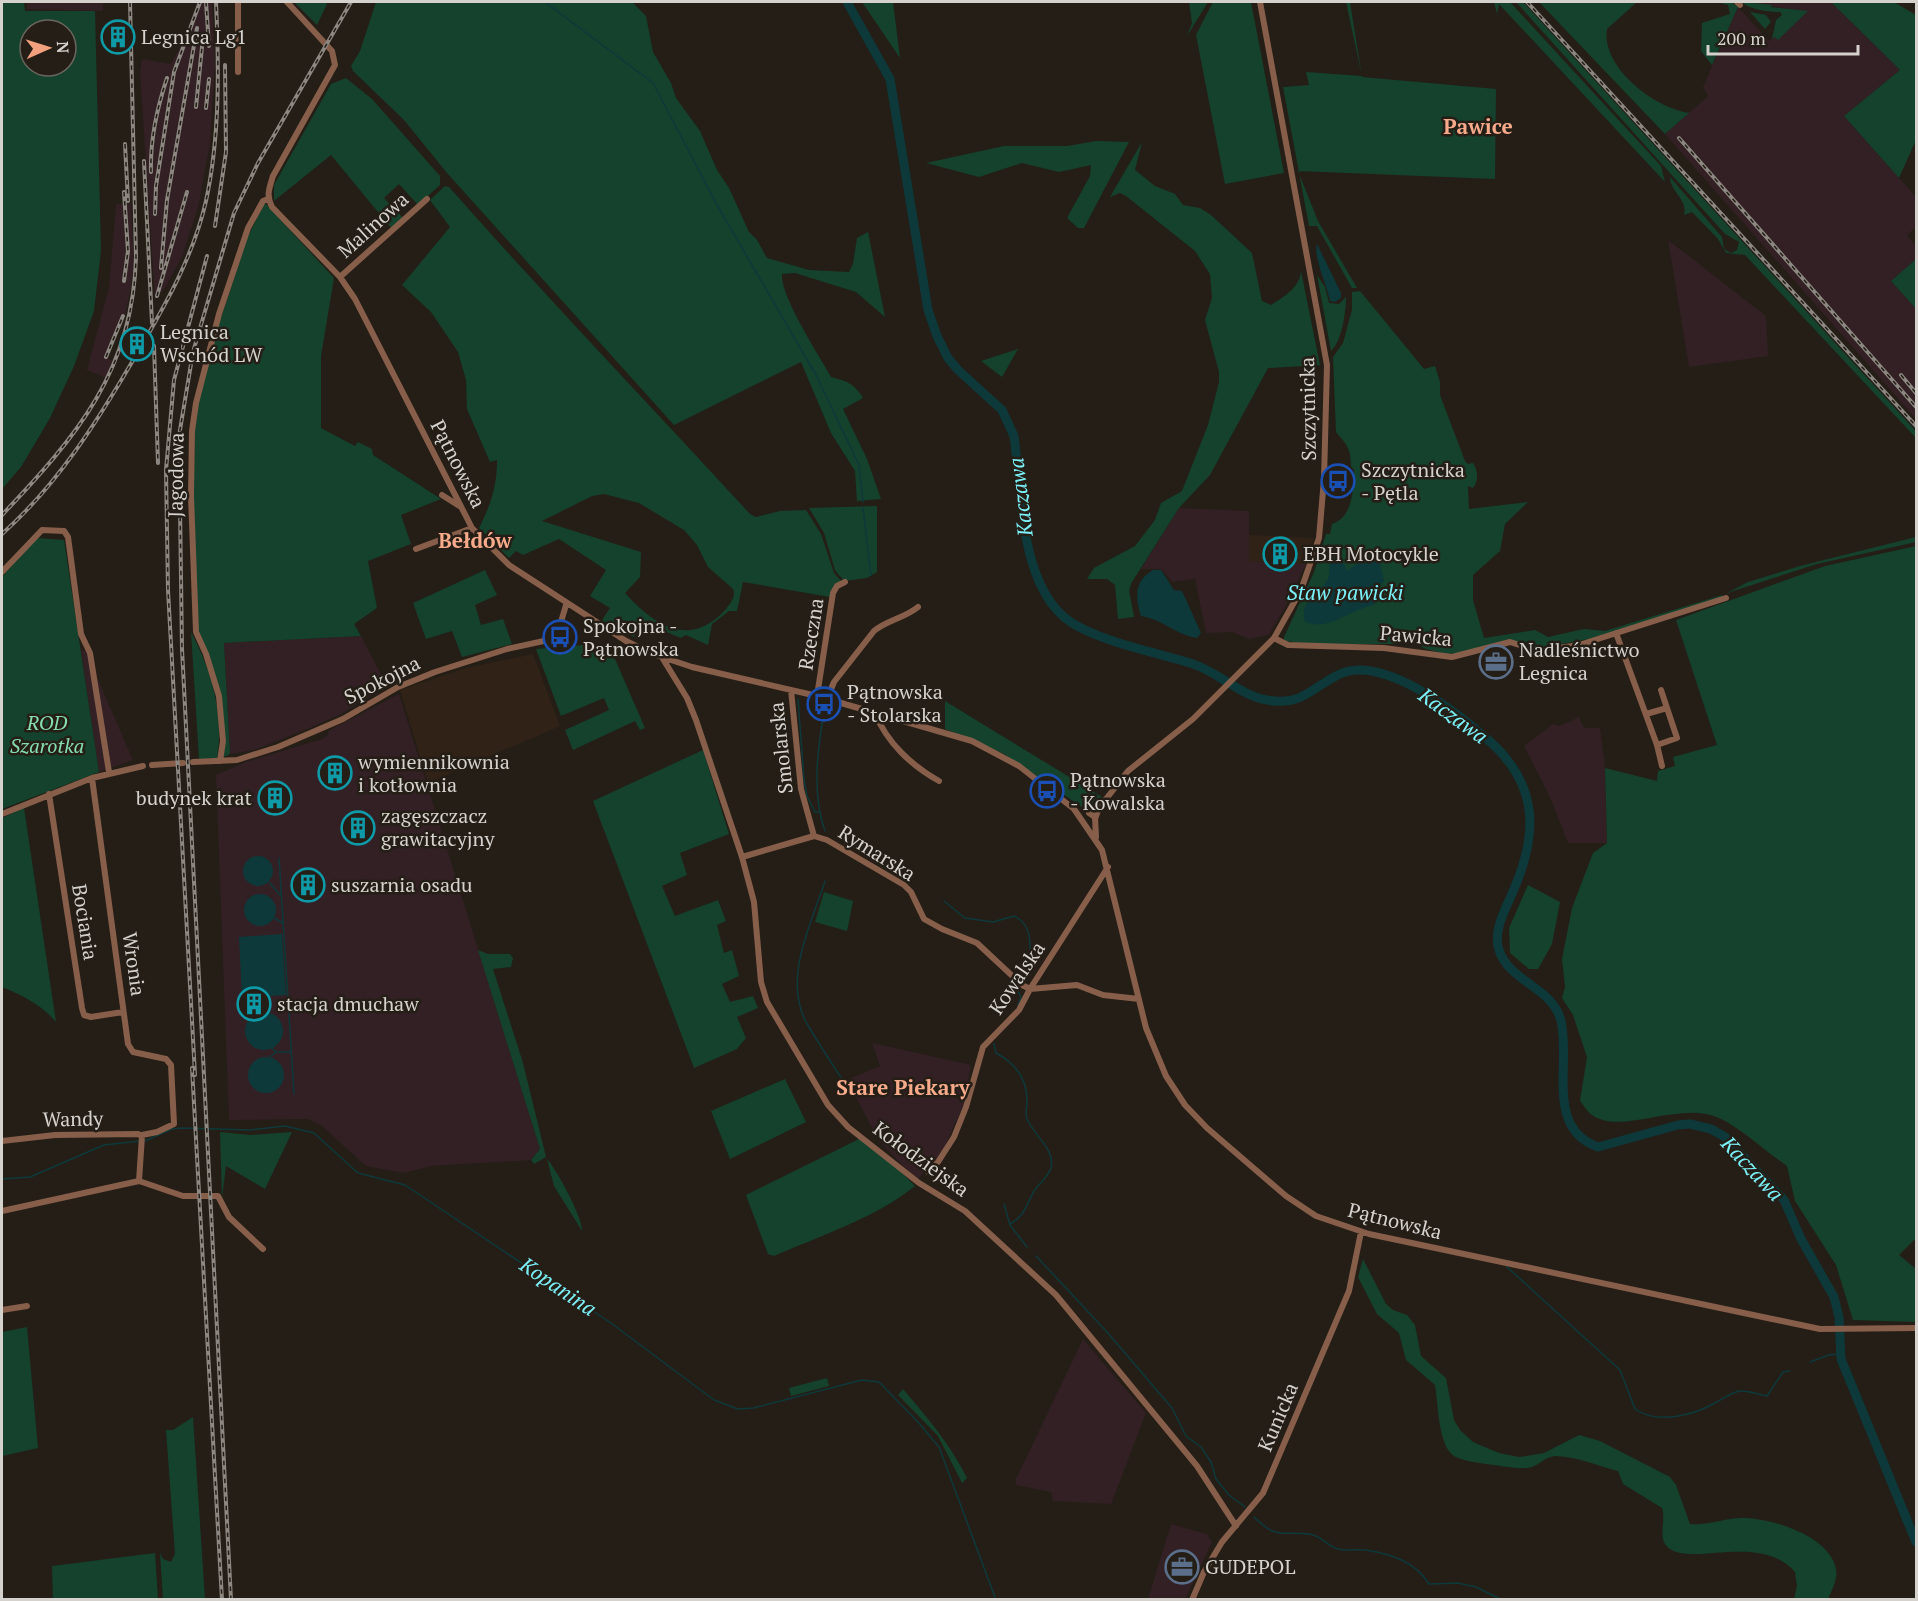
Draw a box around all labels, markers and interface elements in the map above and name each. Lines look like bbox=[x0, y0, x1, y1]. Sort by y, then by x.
north arrow bbox=[18, 18, 78, 78]
scale bar bbox=[1708, 18, 1858, 56]
building icon: Legnica Lg1 bbox=[100, 19, 136, 55]
place label: Legnica Lg1 bbox=[141, 23, 247, 50]
text: 200 m bbox=[1717, 26, 1766, 50]
text: N bbox=[52, 41, 74, 54]
district label: Pawice bbox=[1443, 112, 1513, 140]
street label: Malinowa bbox=[331, 186, 414, 264]
place label: Legnica Wschód LW bbox=[160, 318, 263, 368]
building icon: Legnica Wschód LW bbox=[119, 326, 155, 362]
street label: Szczytnicka bbox=[1293, 357, 1322, 461]
street label: Pątnowska bbox=[425, 415, 492, 513]
street label: Jagodowa bbox=[161, 432, 190, 518]
water label: Kaczawa bbox=[1001, 456, 1039, 539]
place label: Szczytnicka - Pętla bbox=[1361, 456, 1465, 506]
bus stop icon: Szczytnicka - Pętla bbox=[1320, 463, 1356, 499]
district label: Bełdów bbox=[438, 526, 512, 554]
building icon: EBH Motocykle bbox=[1262, 536, 1298, 572]
place label: EBH Motocykle bbox=[1303, 540, 1439, 567]
water label: Staw pawicki bbox=[1287, 578, 1404, 606]
street label: Rzeczna bbox=[791, 596, 830, 672]
place label: Spokojna - Pątnowska bbox=[583, 612, 679, 662]
bus stop icon: Spokojna - Pątnowska bbox=[542, 619, 578, 655]
street label: Pawicka bbox=[1379, 619, 1453, 652]
place label: Nadleśnictwo Legnica bbox=[1519, 636, 1640, 686]
office icon: Nadleśnictwo Legnica bbox=[1478, 644, 1514, 680]
street label: Spokojna bbox=[339, 649, 424, 710]
place label: Pątnowska - Stolarska bbox=[847, 678, 943, 728]
water label: Kaczawa bbox=[1413, 680, 1494, 750]
bus stop icon: Pątnowska - Stolarska bbox=[806, 686, 842, 722]
street label: Smolarska bbox=[762, 701, 799, 795]
park label: ROD Szarotka bbox=[10, 709, 84, 759]
place label: wymiennikownia i kotłownia bbox=[357, 748, 510, 798]
building icon: wymiennikownia i kotłownia bbox=[317, 755, 353, 791]
place label: Pątnowska - Kowalska bbox=[1070, 766, 1166, 816]
bus stop icon: Pątnowska - Kowalska bbox=[1029, 773, 1065, 809]
building icon: budynek krat bbox=[257, 780, 293, 816]
place label: budynek krat bbox=[136, 784, 253, 811]
place label: zagęszczacz grawitacyjny bbox=[381, 802, 495, 852]
building icon: zagęszczacz grawitacyjny bbox=[340, 810, 376, 846]
street label: Rymarska bbox=[834, 818, 921, 887]
building icon: suszarnia osadu bbox=[290, 867, 326, 903]
place label: suszarnia osadu bbox=[331, 871, 473, 898]
street label: Bociania bbox=[66, 882, 105, 962]
street label: Wronia bbox=[117, 930, 152, 998]
street label: Kowalska bbox=[982, 936, 1051, 1019]
building icon: stacja dmuchaw bbox=[236, 986, 272, 1022]
place label: stacja dmuchaw bbox=[277, 990, 419, 1017]
district label: Stare Piekary bbox=[836, 1073, 971, 1101]
street label: Wandy bbox=[42, 1104, 104, 1133]
street label: Kołodziejska bbox=[868, 1115, 975, 1203]
water label: Kaczawa bbox=[1715, 1129, 1790, 1207]
street label: Pątnowska bbox=[1345, 1196, 1445, 1245]
water label: Kopanina bbox=[514, 1250, 602, 1322]
street label: Kunicka bbox=[1251, 1378, 1304, 1455]
office icon: GUDEPOL bbox=[1164, 1549, 1200, 1585]
place label: GUDEPOL bbox=[1205, 1553, 1295, 1580]

